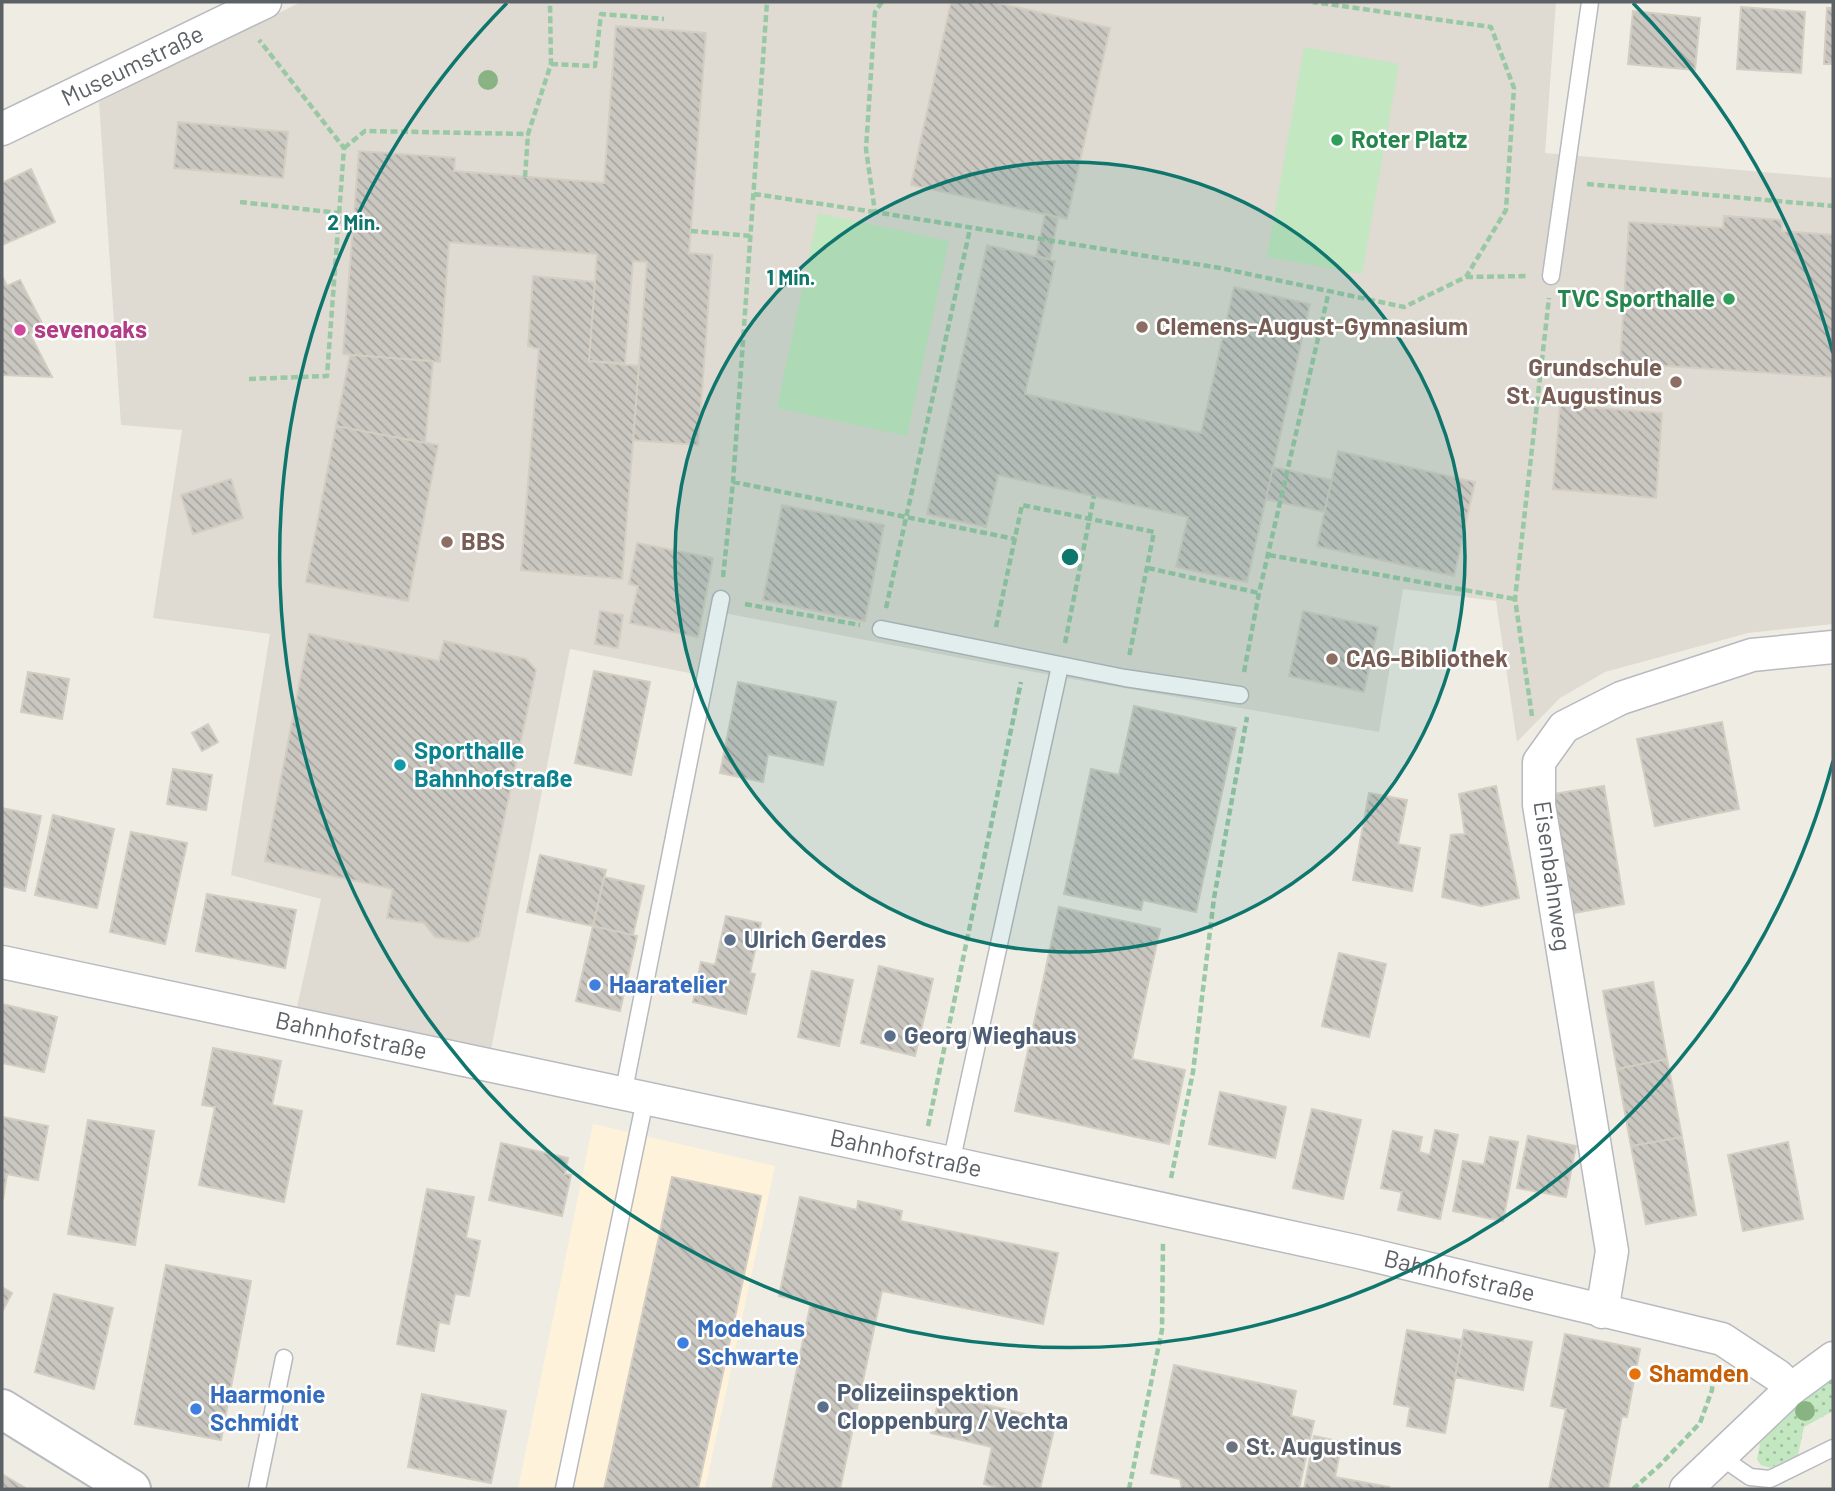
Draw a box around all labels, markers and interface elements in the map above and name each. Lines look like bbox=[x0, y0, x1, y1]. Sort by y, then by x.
street label: Museumstraße bbox=[56, 18, 208, 111]
place label: Roter Platz bbox=[1351, 124, 1467, 153]
marker: Roter Platz bbox=[1329, 132, 1345, 148]
text: 2 Min. bbox=[327, 209, 381, 234]
text: 1 Min. bbox=[767, 264, 816, 289]
place label: TVC Sporthalle bbox=[1557, 283, 1715, 312]
marker: TVC Sporthalle bbox=[1721, 291, 1737, 307]
place label: Clemens-August-Gymnasium bbox=[1156, 311, 1468, 340]
place label: sevenoaks bbox=[34, 314, 147, 343]
marker: Clemens-August-Gymnasium bbox=[1134, 319, 1150, 335]
marker: sevenoaks bbox=[12, 322, 28, 338]
place label: Grundschule St. Augustinus bbox=[1506, 352, 1662, 409]
marker: Grundschule St. Augustinus bbox=[1668, 374, 1684, 390]
place label: BBS bbox=[461, 526, 505, 555]
marker: BBS bbox=[439, 534, 455, 550]
centre of rings bbox=[1058, 545, 1082, 569]
place label: CAG-Bibliothek bbox=[1346, 643, 1508, 672]
marker: CAG-Bibliothek bbox=[1324, 651, 1340, 667]
place label: Sporthalle Bahnhofstraße bbox=[414, 735, 573, 792]
marker: Sporthalle Bahnhofstraße bbox=[392, 757, 408, 773]
street label: Eisenbahnweg bbox=[1529, 799, 1578, 953]
place label: Ulrich Gerdes bbox=[744, 924, 886, 953]
marker: Ulrich Gerdes bbox=[722, 932, 738, 948]
place label: Haaratelier bbox=[609, 969, 727, 998]
marker: Haaratelier bbox=[587, 977, 603, 993]
street label: Bahnhofstraße bbox=[273, 1004, 430, 1065]
place label: Georg Wieghaus bbox=[904, 1020, 1076, 1049]
marker: Georg Wieghaus bbox=[882, 1028, 898, 1044]
street label: Bahnhofstraße bbox=[828, 1122, 985, 1182]
street label: Bahnhofstraße bbox=[1381, 1243, 1538, 1307]
place label: Modehaus Schwarte bbox=[697, 1313, 805, 1370]
marker: Modehaus Schwarte bbox=[675, 1335, 691, 1351]
place label: Shamden bbox=[1649, 1358, 1749, 1387]
marker: Shamden bbox=[1627, 1366, 1643, 1382]
place label: Polizeiinspektion Cloppenburg / Vechta bbox=[837, 1377, 1068, 1434]
place label: Haarmonie Schmidt bbox=[210, 1379, 325, 1436]
marker: Polizeiinspektion Cloppenburg / Vechta bbox=[815, 1399, 831, 1415]
marker: Haarmonie Schmidt bbox=[188, 1401, 204, 1417]
place label: St. Augustinus bbox=[1246, 1431, 1402, 1460]
marker: St. Augustinus bbox=[1224, 1439, 1240, 1455]

